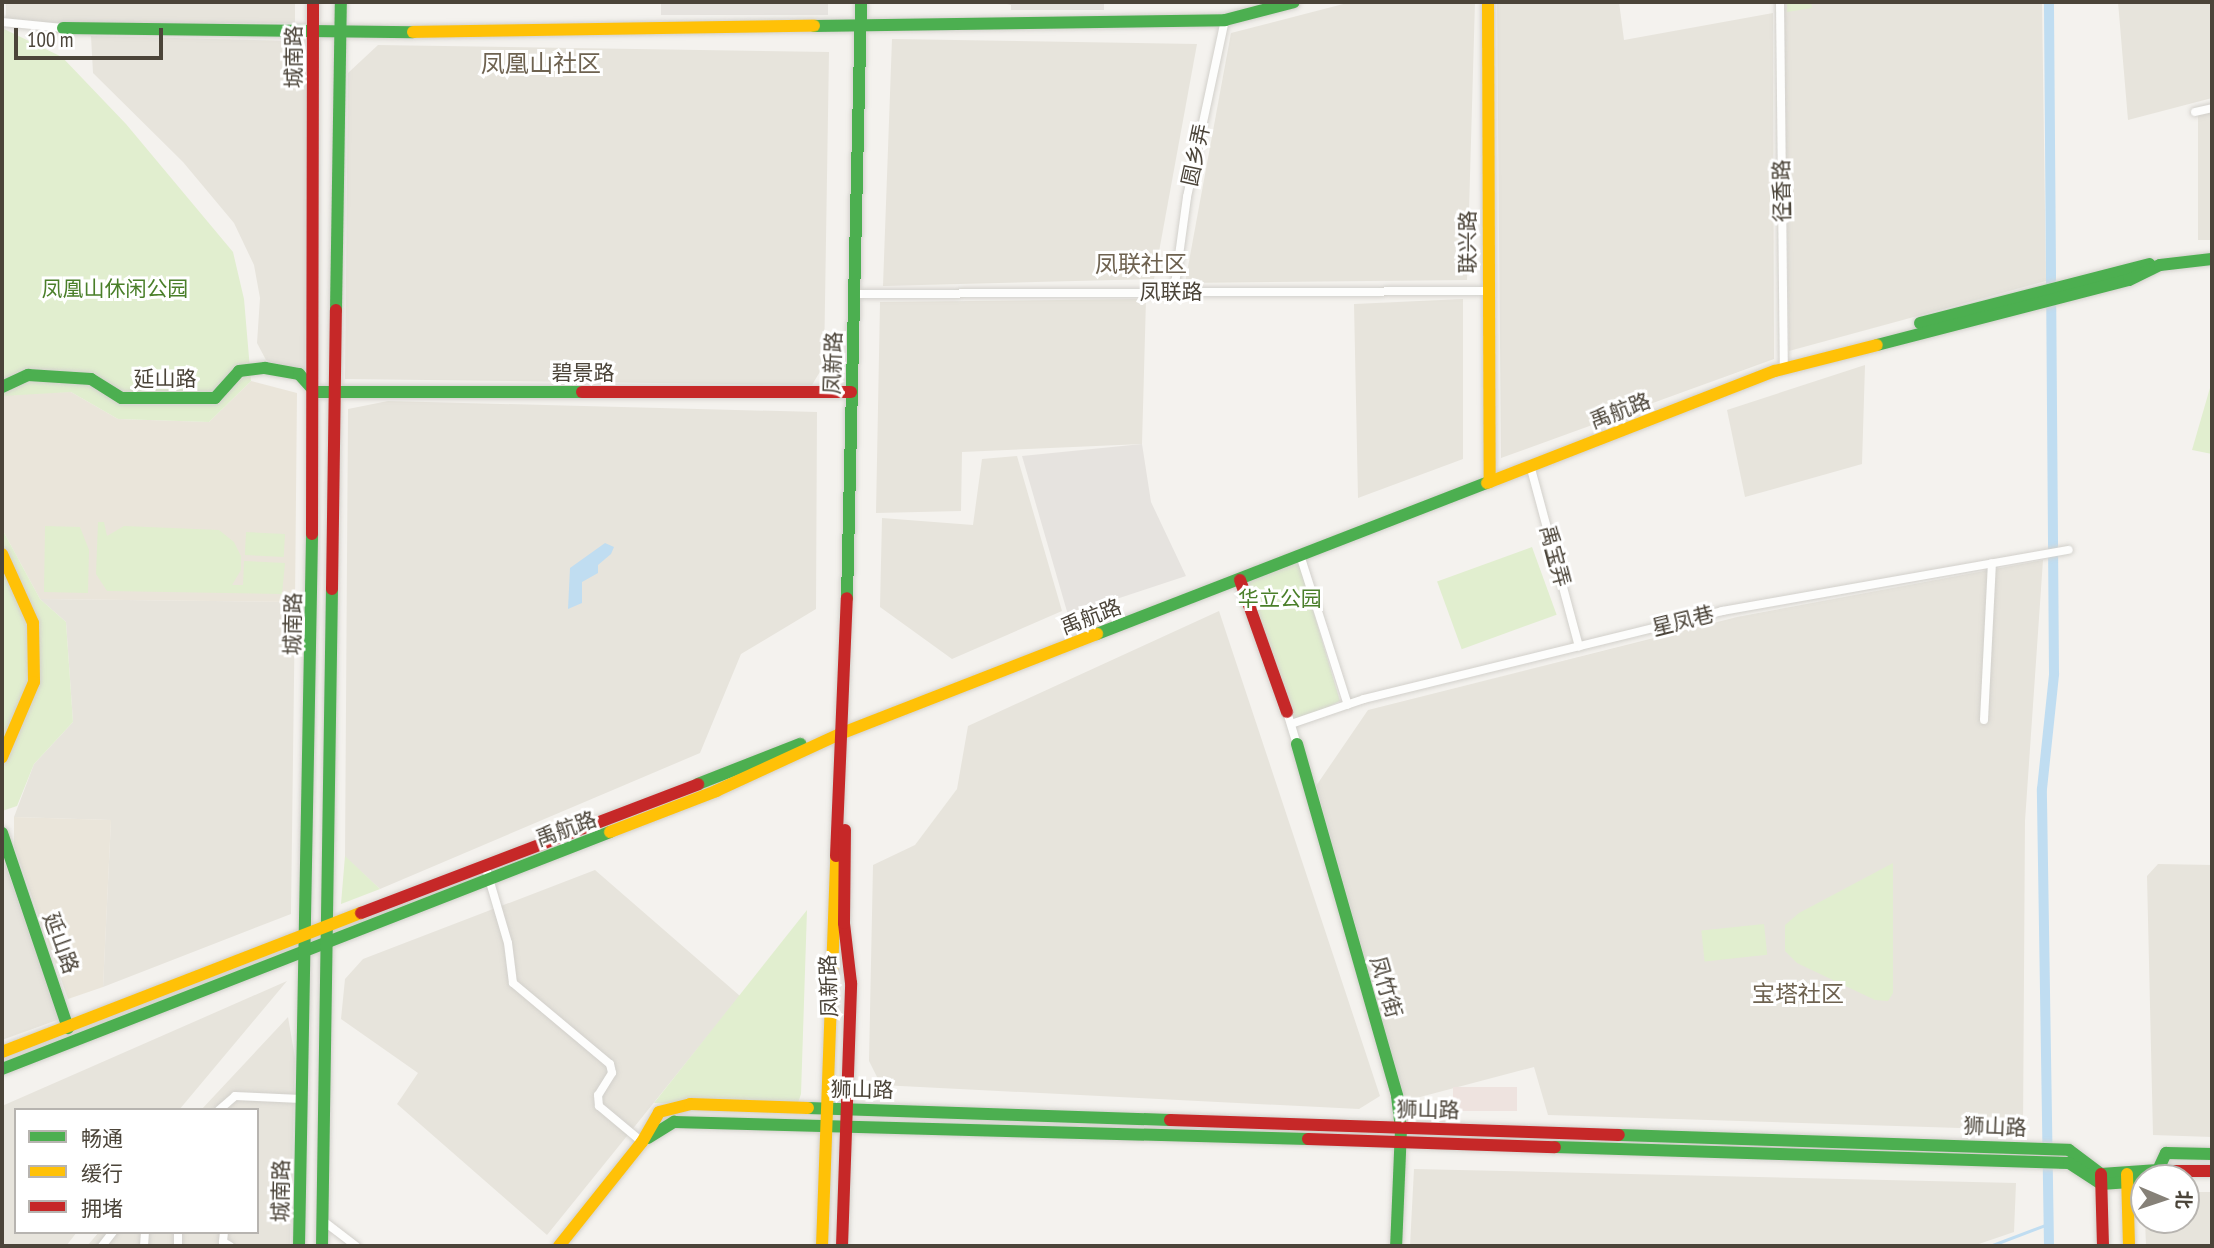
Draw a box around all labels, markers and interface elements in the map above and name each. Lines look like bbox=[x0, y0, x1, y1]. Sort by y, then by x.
scale bar bbox=[18, 14, 166, 58]
text: 100 m bbox=[27, 26, 73, 53]
street label: 城南路 bbox=[281, 26, 307, 88]
district label: 凤凰山社区 bbox=[481, 50, 601, 78]
street label: 圆乡弄 bbox=[1177, 122, 1215, 188]
street label: 径香路 bbox=[1769, 159, 1795, 223]
street label: 联兴路 bbox=[1455, 211, 1481, 273]
district label: 凤联社区 bbox=[1095, 250, 1187, 278]
park label: 凤凰山休闲公园 bbox=[42, 276, 188, 302]
street label: 凤联路 bbox=[1140, 279, 1202, 305]
street label: 凤新路 bbox=[819, 331, 847, 395]
street label: 碧景路 bbox=[552, 360, 614, 386]
street label: 延山路 bbox=[134, 366, 196, 392]
street label: 禹航路 bbox=[1586, 388, 1654, 434]
street label: 禹宝弄 bbox=[1535, 522, 1575, 590]
park label: 华立公园 bbox=[1238, 586, 1322, 612]
street label: 城南路 bbox=[280, 592, 306, 656]
street label: 禹航路 bbox=[1057, 594, 1125, 640]
street label: 星凤巷 bbox=[1649, 601, 1717, 641]
street label: 禹航路 bbox=[532, 806, 600, 852]
street label: 延山路 bbox=[38, 909, 84, 977]
street label: 凤竹街 bbox=[1365, 953, 1407, 1021]
street label: 凤新路 bbox=[815, 954, 843, 1018]
district label: 宝塔社区 bbox=[1752, 980, 1844, 1008]
street label: 狮山路 bbox=[830, 1077, 894, 1103]
street label: 狮山路 bbox=[1396, 1097, 1460, 1123]
legend bbox=[14, 1108, 259, 1234]
street label: 狮山路 bbox=[1963, 1113, 2027, 1141]
text: 畅通 bbox=[81, 1125, 123, 1152]
street label: 城南路 bbox=[268, 1159, 294, 1223]
text: 缓行 bbox=[81, 1160, 123, 1187]
north arrow bbox=[2130, 1164, 2200, 1234]
text: 北 bbox=[2172, 1190, 2196, 1210]
text: 拥堵 bbox=[81, 1195, 123, 1222]

